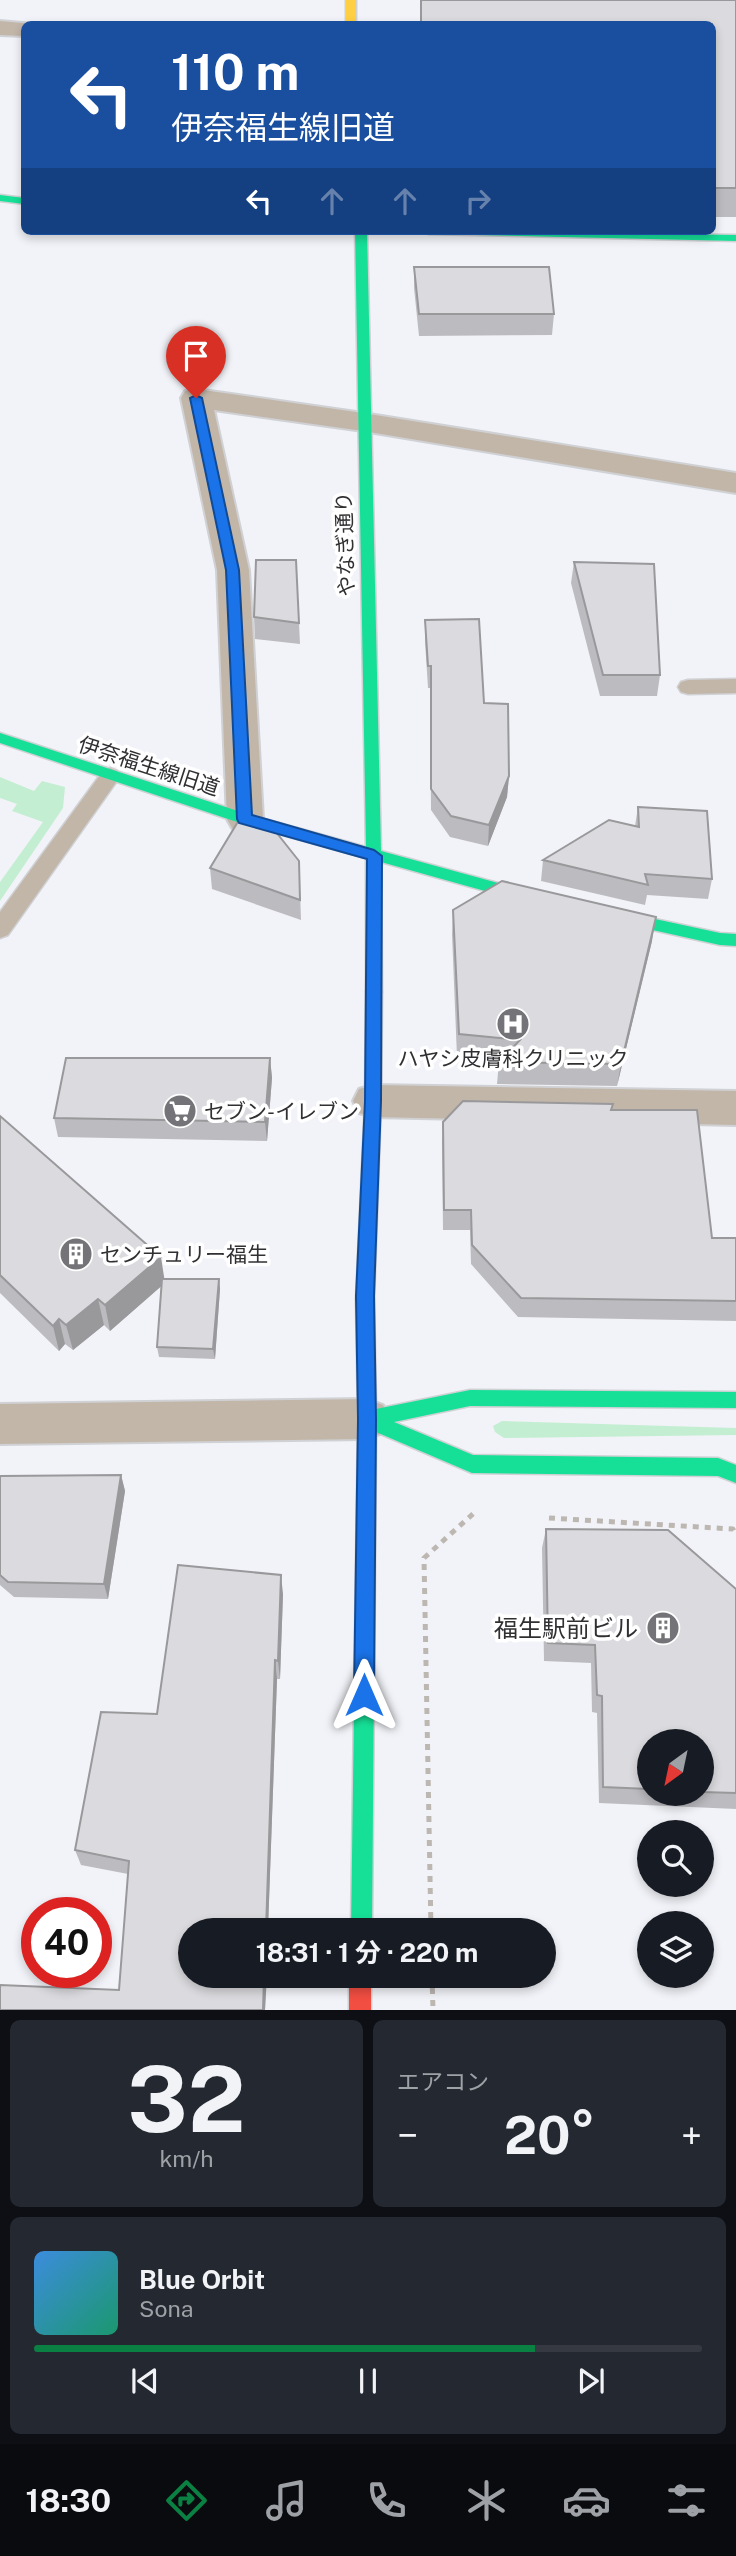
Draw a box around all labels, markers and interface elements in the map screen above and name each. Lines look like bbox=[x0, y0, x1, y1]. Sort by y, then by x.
text: 110 m bbox=[171, 43, 299, 101]
icon: left bbox=[56, 49, 147, 140]
text: 伊奈福生線旧道 bbox=[171, 109, 395, 146]
icon: left bbox=[240, 182, 278, 220]
icon: ahead bbox=[313, 182, 351, 220]
icon: ahead bbox=[386, 182, 424, 220]
icon: right bbox=[459, 182, 497, 220]
pin bbox=[166, 326, 226, 398]
icon: arrive bbox=[177, 337, 215, 375]
street label: やなぎ通り bbox=[331, 491, 359, 597]
street label: 伊奈福生線旧道 bbox=[75, 731, 223, 801]
hospital icon: ハヤシ皮膚科クリニック bbox=[494, 1005, 532, 1043]
place label: ハヤシ皮膚科クリニック bbox=[398, 1046, 629, 1071]
supermarket icon: セブン-イレブン bbox=[161, 1092, 199, 1130]
place label: セブン-イレブン bbox=[204, 1099, 359, 1124]
building icon: センチュリー福生 bbox=[57, 1235, 95, 1273]
place label: センチュリー福生 bbox=[100, 1242, 268, 1267]
building icon: 福生駅前ビル bbox=[644, 1609, 682, 1647]
place label: 福生駅前ビル bbox=[494, 1614, 638, 1642]
position arrow bbox=[327, 1658, 401, 1732]
north arrow bbox=[637, 1729, 714, 1806]
map controls bbox=[637, 1729, 714, 1988]
button: search bbox=[637, 1820, 714, 1897]
speed limit sign: 40 bbox=[21, 1897, 112, 1988]
button: layers bbox=[637, 1911, 714, 1988]
text: 18:31 · 1 分 · 220 m bbox=[256, 1937, 478, 1968]
text: 32 bbox=[127, 2046, 246, 2152]
text: エアコン bbox=[397, 2068, 489, 2095]
text: 20° bbox=[504, 2105, 595, 2166]
text: − bbox=[397, 2113, 418, 2158]
text: + bbox=[681, 2113, 702, 2158]
text: km/h bbox=[159, 2145, 214, 2172]
text: Blue Orbit bbox=[139, 2264, 265, 2295]
text: Sona bbox=[139, 2295, 193, 2322]
icon: previous bbox=[126, 2362, 164, 2400]
icon: pause bbox=[349, 2362, 387, 2400]
icon: next bbox=[572, 2362, 610, 2400]
icon: directions bbox=[162, 2476, 211, 2525]
icon: music bbox=[262, 2476, 311, 2525]
icon: phone bbox=[362, 2476, 411, 2525]
icon: climate bbox=[462, 2476, 511, 2525]
icon: car bbox=[562, 2476, 611, 2525]
icon: filters bbox=[662, 2476, 711, 2525]
text: 18:30 bbox=[25, 2482, 111, 2519]

